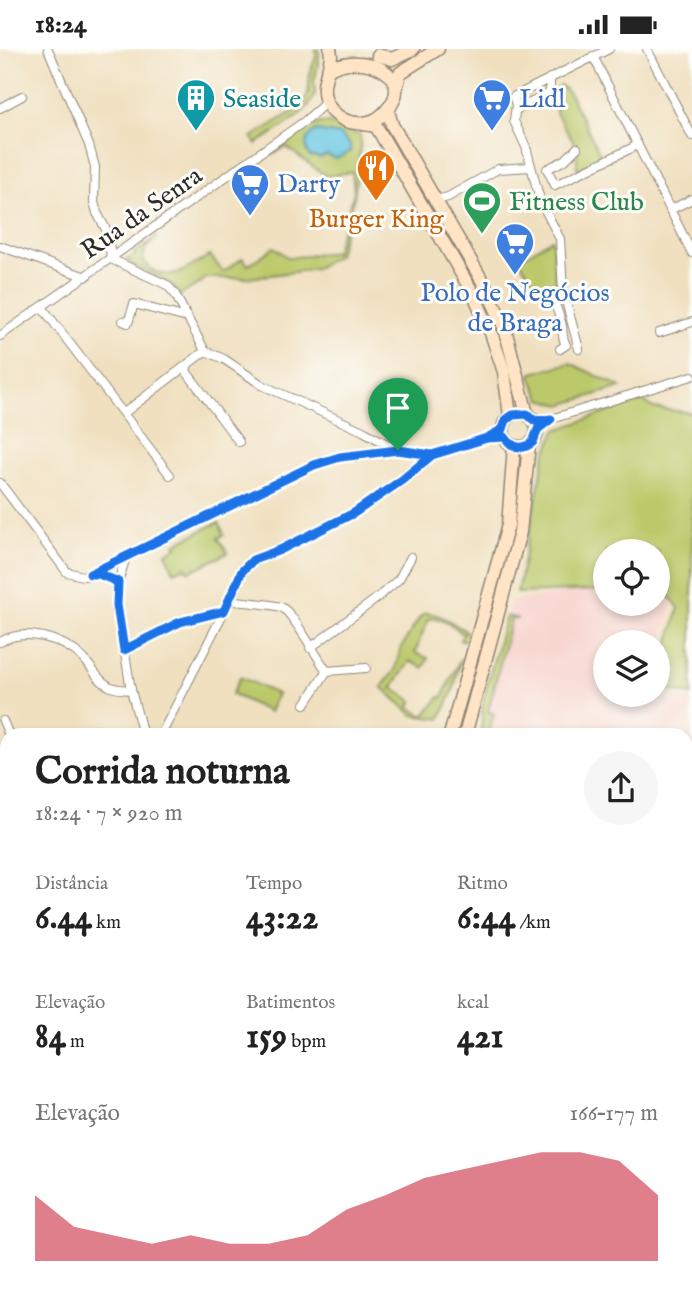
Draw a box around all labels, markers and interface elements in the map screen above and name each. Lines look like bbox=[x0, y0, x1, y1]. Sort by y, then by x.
text: 18:24 bbox=[35, 8, 87, 41]
building icon: Seaside bbox=[175, 77, 217, 132]
supermarket icon: Lidl bbox=[471, 77, 513, 132]
place label: Seaside bbox=[223, 83, 301, 116]
place label: Lidl bbox=[519, 83, 566, 116]
restaurant icon: Burger King bbox=[355, 147, 397, 202]
street label: Rua da Senra bbox=[75, 159, 210, 267]
supermarket icon: Darty bbox=[229, 162, 271, 217]
place label: Darty bbox=[277, 168, 341, 201]
sports icon: Fitness Club bbox=[461, 180, 503, 235]
place label: Fitness Club bbox=[509, 186, 644, 219]
place label: Burger King bbox=[308, 203, 444, 236]
supermarket icon: Polo de Negócios de Braga bbox=[494, 221, 536, 276]
place label: Polo de Negócios de Braga bbox=[420, 277, 610, 340]
pin bbox=[368, 378, 428, 450]
icon: arrive bbox=[379, 389, 417, 427]
map controls bbox=[593, 539, 670, 707]
button: locate bbox=[593, 539, 670, 616]
button: layers bbox=[593, 630, 670, 707]
text: Corrida noturna bbox=[35, 749, 290, 797]
button: share bbox=[584, 751, 658, 825]
text: 18:24 · 7 × 920 m bbox=[35, 799, 183, 828]
text: Distância bbox=[35, 872, 108, 896]
text: Tempo bbox=[246, 872, 302, 896]
text: Ritmo bbox=[457, 872, 508, 896]
text: 6.44 bbox=[35, 896, 92, 941]
text: 43:22 bbox=[246, 896, 318, 941]
text: 6:44 bbox=[457, 896, 515, 941]
text: km bbox=[92, 911, 121, 935]
text: /km bbox=[515, 911, 551, 935]
text: Elevação bbox=[35, 991, 105, 1015]
text: Batimentos bbox=[246, 991, 335, 1015]
text: kcal bbox=[457, 991, 489, 1015]
text: 84 bbox=[35, 1015, 66, 1060]
text: 159 bbox=[246, 1015, 287, 1060]
text: 421 bbox=[457, 1015, 504, 1060]
text: m bbox=[66, 1030, 85, 1054]
text: bpm bbox=[287, 1030, 326, 1054]
text: Elevação bbox=[35, 1099, 120, 1128]
text: 166–177 m bbox=[569, 1099, 658, 1128]

